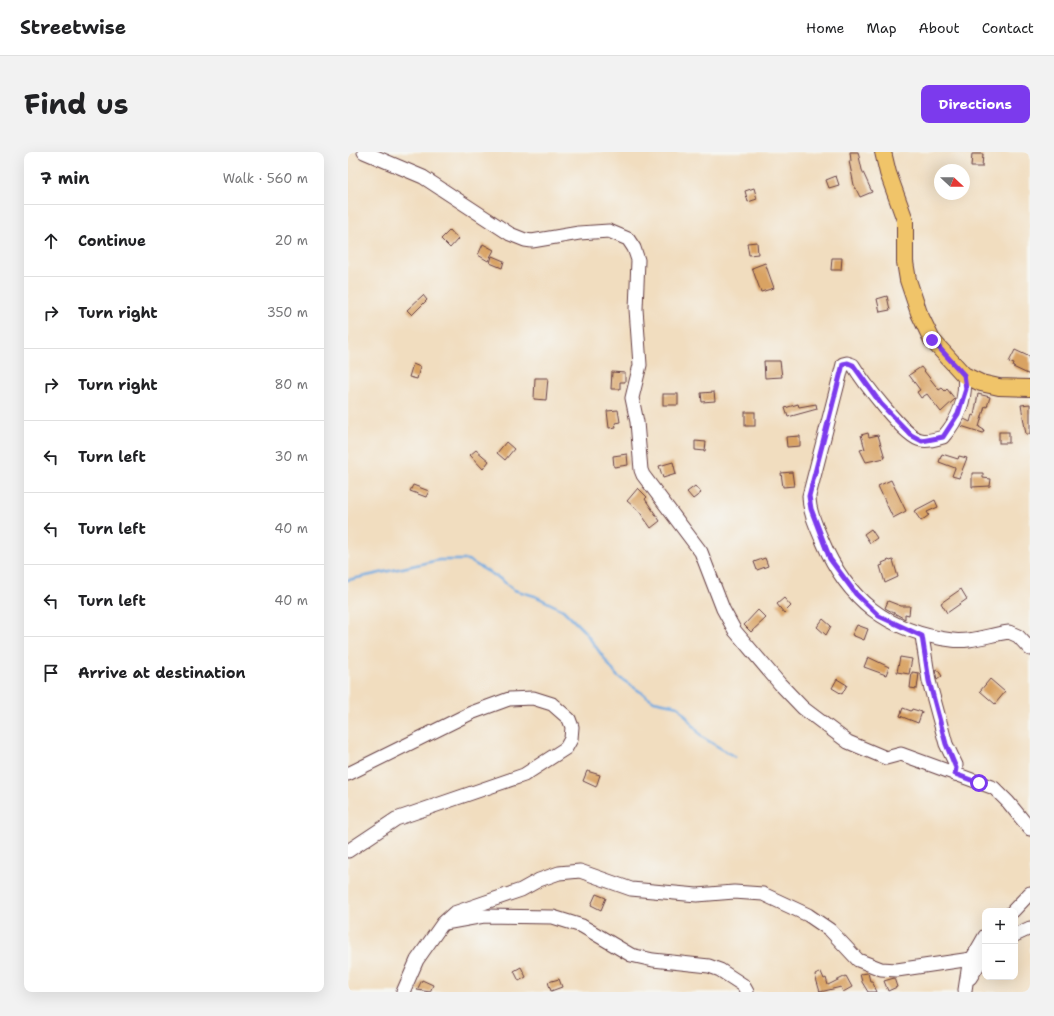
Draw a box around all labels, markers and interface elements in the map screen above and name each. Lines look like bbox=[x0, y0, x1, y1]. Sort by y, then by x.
text: Streetwise bbox=[20, 15, 126, 40]
text: Home bbox=[806, 19, 845, 37]
text: Map bbox=[867, 19, 897, 37]
text: About bbox=[919, 19, 960, 37]
text: Contact bbox=[982, 19, 1034, 37]
text: Find us bbox=[24, 85, 129, 123]
button: Directions bbox=[921, 85, 1030, 123]
north arrow bbox=[934, 164, 970, 200]
text: 7 min bbox=[40, 167, 90, 189]
text: Walk · 560 m bbox=[223, 170, 308, 187]
icon: ahead bbox=[40, 230, 62, 252]
text: Continue bbox=[78, 231, 146, 251]
text: 20 m bbox=[275, 232, 308, 249]
icon: right bbox=[40, 302, 62, 324]
text: Turn right bbox=[78, 303, 158, 323]
text: 350 m bbox=[267, 304, 308, 321]
route end bbox=[923, 331, 941, 349]
icon: right bbox=[40, 374, 62, 396]
text: Turn right bbox=[78, 375, 158, 395]
text: 80 m bbox=[274, 376, 308, 393]
icon: left bbox=[40, 446, 62, 468]
text: Turn left bbox=[78, 447, 146, 467]
text: 30 m bbox=[274, 448, 308, 465]
icon: left bbox=[40, 518, 62, 540]
text: Turn left bbox=[78, 519, 146, 539]
text: 40 m bbox=[274, 520, 308, 537]
icon: left bbox=[40, 590, 62, 612]
text: Turn left bbox=[78, 591, 146, 611]
text: 40 m bbox=[274, 592, 308, 609]
icon: arrive bbox=[40, 662, 62, 684]
text: Arrive at destination bbox=[78, 663, 246, 683]
route start bbox=[970, 774, 988, 792]
map controls bbox=[982, 908, 1018, 980]
button: + bbox=[982, 908, 1018, 944]
button: − bbox=[982, 944, 1018, 980]

